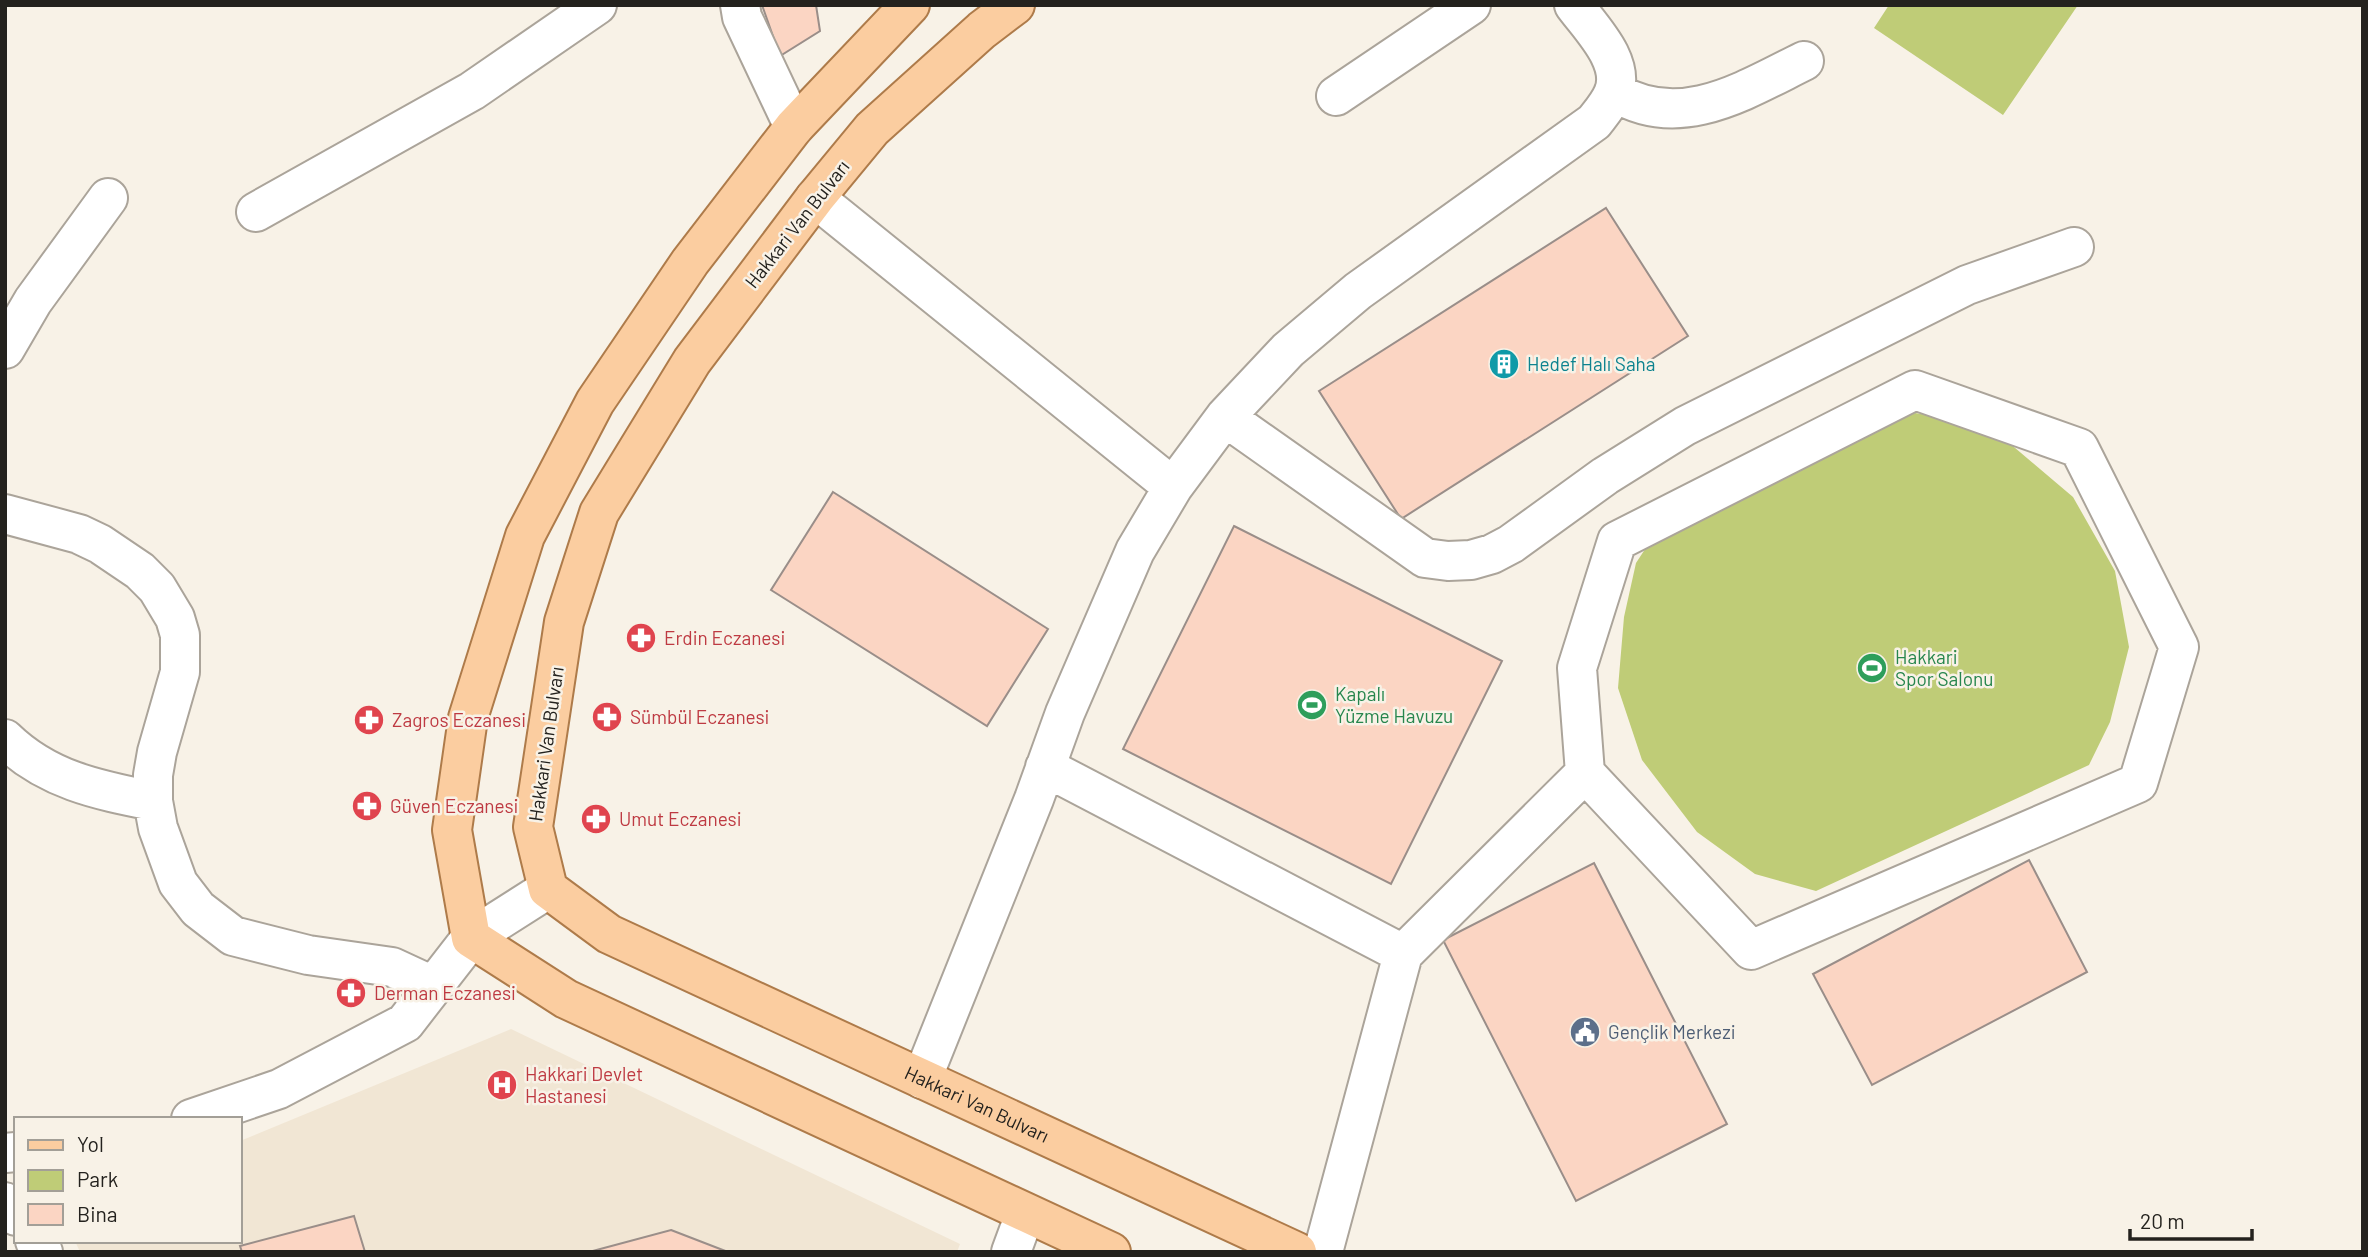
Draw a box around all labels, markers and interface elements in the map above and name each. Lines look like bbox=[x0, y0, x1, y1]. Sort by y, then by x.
street label: Hakkari Van Bulvarı bbox=[740, 155, 854, 292]
building icon: Hedef Halı Saha bbox=[1487, 347, 1521, 381]
place label: Hedef Halı Saha bbox=[1527, 352, 1656, 375]
pharmacy icon: Erdin Eczanesi bbox=[624, 621, 658, 655]
place label: Erdin Eczanesi bbox=[664, 626, 785, 649]
place label: Hakkari Spor Salonu bbox=[1895, 645, 1993, 690]
sports icon: Hakkari Spor Salonu bbox=[1855, 651, 1889, 685]
street label: Hakkari Van Bulvarı bbox=[523, 665, 568, 823]
place label: Kapalı Yüzme Havuzu bbox=[1335, 682, 1453, 727]
sports icon: Kapalı Yüzme Havuzu bbox=[1295, 688, 1329, 722]
pharmacy icon: Sümbül Eczanesi bbox=[590, 700, 624, 734]
pharmacy icon: Zagros Eczanesi bbox=[352, 703, 386, 737]
place label: Sümbül Eczanesi bbox=[630, 705, 769, 728]
place label: Zagros Eczanesi bbox=[392, 708, 526, 731]
pharmacy icon: Güven Eczanesi bbox=[350, 789, 384, 823]
place label: Güven Eczanesi bbox=[390, 794, 518, 817]
pharmacy icon: Umut Eczanesi bbox=[579, 802, 613, 836]
place label: Umut Eczanesi bbox=[619, 807, 742, 830]
pharmacy icon: Derman Eczanesi bbox=[334, 976, 368, 1010]
place label: Derman Eczanesi bbox=[374, 981, 516, 1004]
public building icon: Gençlik Merkezi bbox=[1568, 1015, 1602, 1049]
place label: Gençlik Merkezi bbox=[1608, 1020, 1736, 1043]
street label: Hakkari Van Bulvarı bbox=[901, 1060, 1053, 1147]
place label: Hakkari Devlet Hastanesi bbox=[525, 1062, 643, 1107]
hospital icon: Hakkari Devlet Hastanesi bbox=[485, 1068, 519, 1102]
legend bbox=[14, 1117, 242, 1243]
text: Yol bbox=[77, 1131, 104, 1156]
text: Park bbox=[77, 1166, 118, 1191]
scale bar bbox=[2130, 1198, 2252, 1242]
text: Bina bbox=[77, 1201, 118, 1226]
text: 20 m bbox=[2140, 1208, 2185, 1233]

